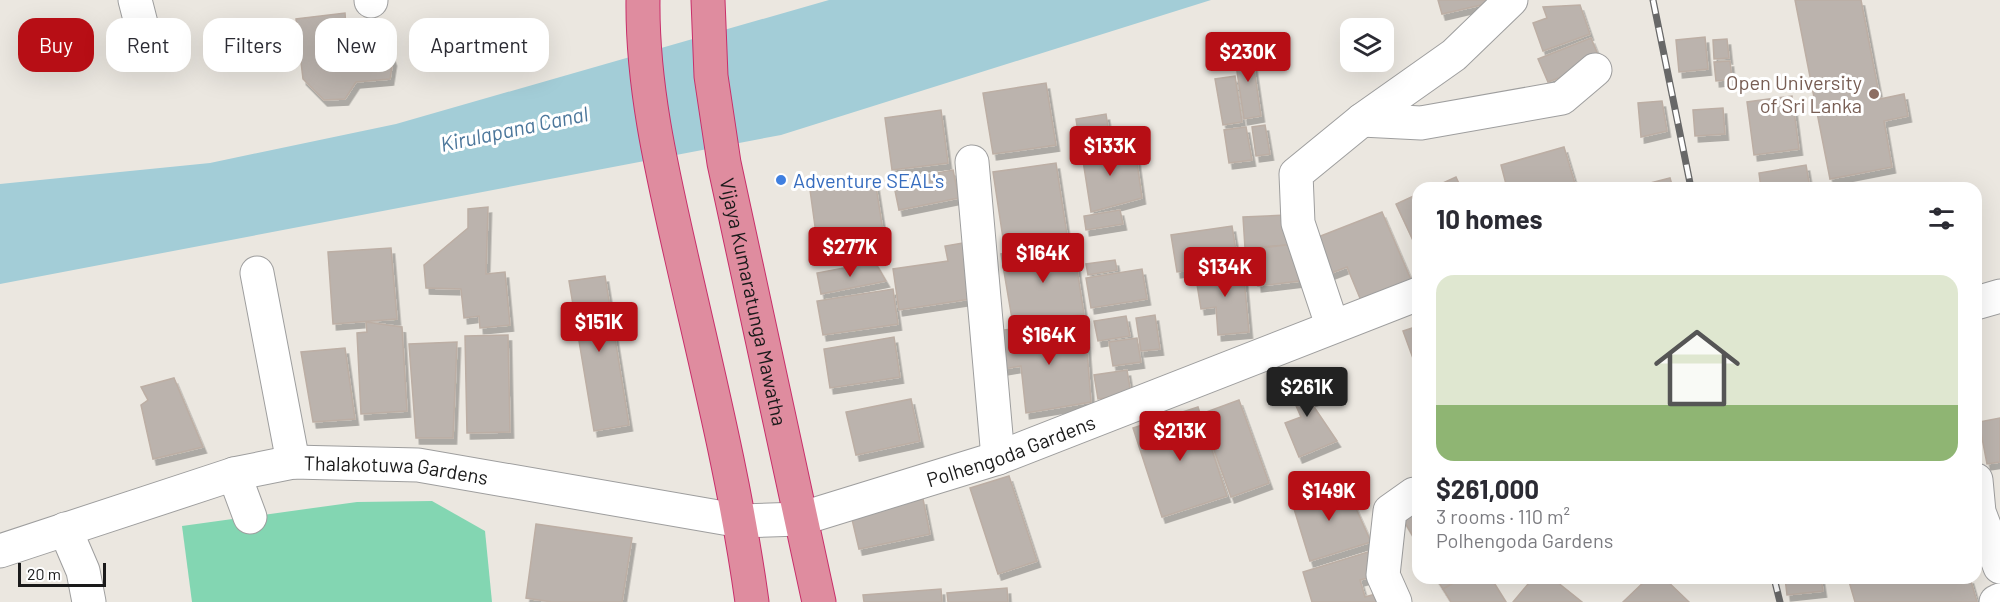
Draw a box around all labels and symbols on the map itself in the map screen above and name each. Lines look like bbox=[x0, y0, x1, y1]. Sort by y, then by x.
pin: $230K bbox=[1206, 32, 1290, 83]
place label: Open University of Sri Lanka bbox=[1726, 70, 1862, 117]
marker: Open University of Sri Lanka bbox=[1867, 87, 1881, 101]
water label: Kirulapana Canal bbox=[438, 100, 590, 156]
pin: $133K bbox=[1068, 126, 1152, 177]
place label: Adventure SEAL's bbox=[793, 168, 944, 192]
marker: Adventure SEAL's bbox=[774, 173, 788, 187]
street label: Vijaya Kumaratunga Mawatha bbox=[716, 176, 793, 428]
pin: $277K bbox=[808, 227, 892, 278]
pin: $164K bbox=[1001, 233, 1085, 284]
pin: $134K bbox=[1183, 247, 1267, 298]
pin: $151K bbox=[557, 302, 641, 353]
pin: $164K bbox=[1007, 315, 1091, 366]
pin: $261K bbox=[1265, 367, 1349, 418]
street label: Polhengoda Gardens bbox=[923, 409, 1098, 491]
pin: $213K bbox=[1138, 411, 1222, 462]
street label: Thalakotuwa Gardens bbox=[303, 450, 490, 489]
pin: $149K bbox=[1287, 471, 1371, 522]
scale bar bbox=[18, 560, 106, 588]

